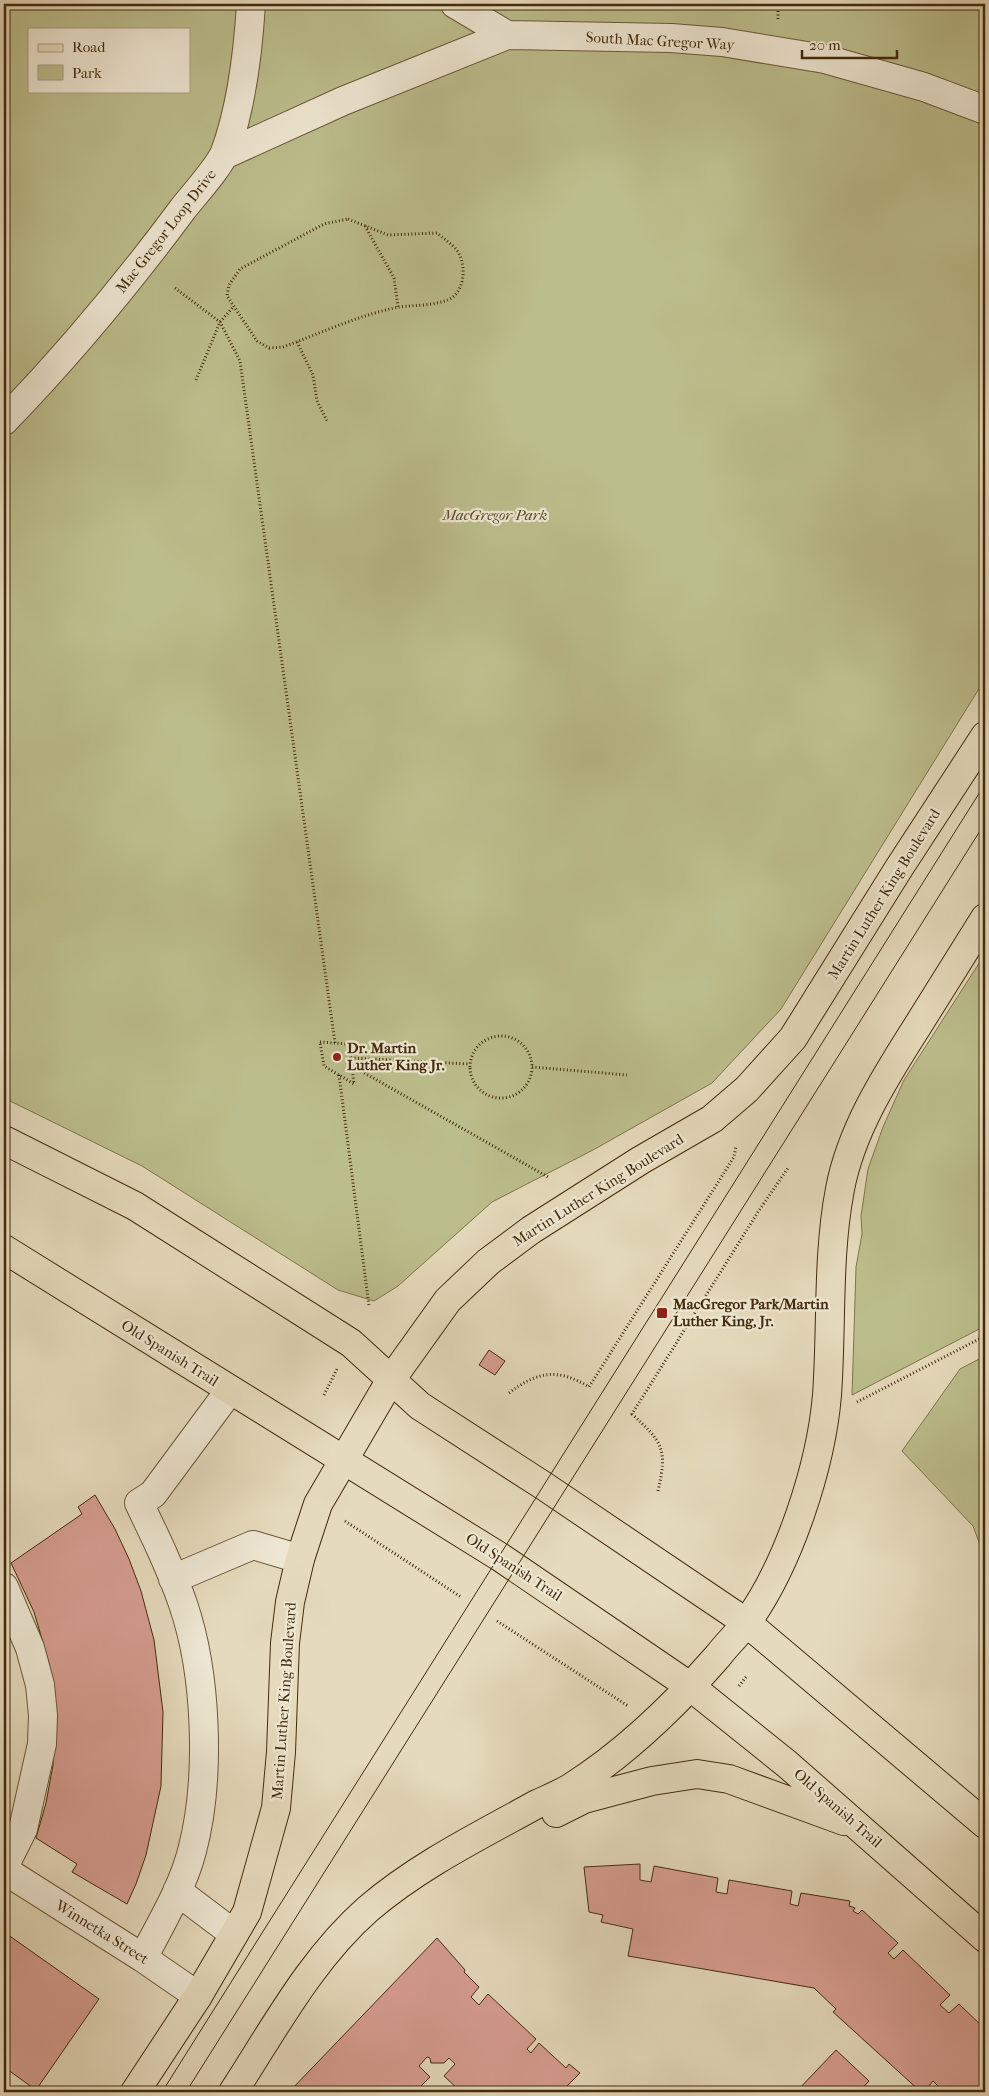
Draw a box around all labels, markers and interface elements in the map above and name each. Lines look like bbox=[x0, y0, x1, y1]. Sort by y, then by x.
legend bbox=[28, 28, 190, 92]
street label: South Mac Gregor Way bbox=[585, 28, 736, 54]
scale bar bbox=[802, 28, 896, 60]
text: 20 m bbox=[809, 36, 841, 54]
text: Road bbox=[72, 38, 106, 56]
text: Park bbox=[72, 64, 102, 82]
street label: Mac Gregor Loop Drive bbox=[112, 165, 220, 297]
park label: MacGregor Park bbox=[442, 506, 547, 524]
street label: Martin Luther King Boulevard bbox=[824, 805, 945, 983]
place label: Dr. Martin Luther King Jr. bbox=[347, 1039, 445, 1074]
marker: Dr. Martin Luther King Jr. bbox=[331, 1051, 343, 1063]
street label: Martin Luther King Boulevard bbox=[509, 1129, 687, 1250]
place label: MacGregor Park/Martin Luther King, Jr. bbox=[672, 1295, 829, 1330]
marker: MacGregor Park/Martin Luther King, Jr. bbox=[655, 1306, 669, 1320]
street label: Old Spanish Trail bbox=[118, 1316, 222, 1390]
street label: Old Spanish Trail bbox=[462, 1529, 566, 1605]
street label: Martin Luther King Boulevard bbox=[268, 1601, 300, 1800]
street label: Old Spanish Trail bbox=[790, 1765, 886, 1851]
street label: Winnetka Street bbox=[51, 1896, 153, 1968]

